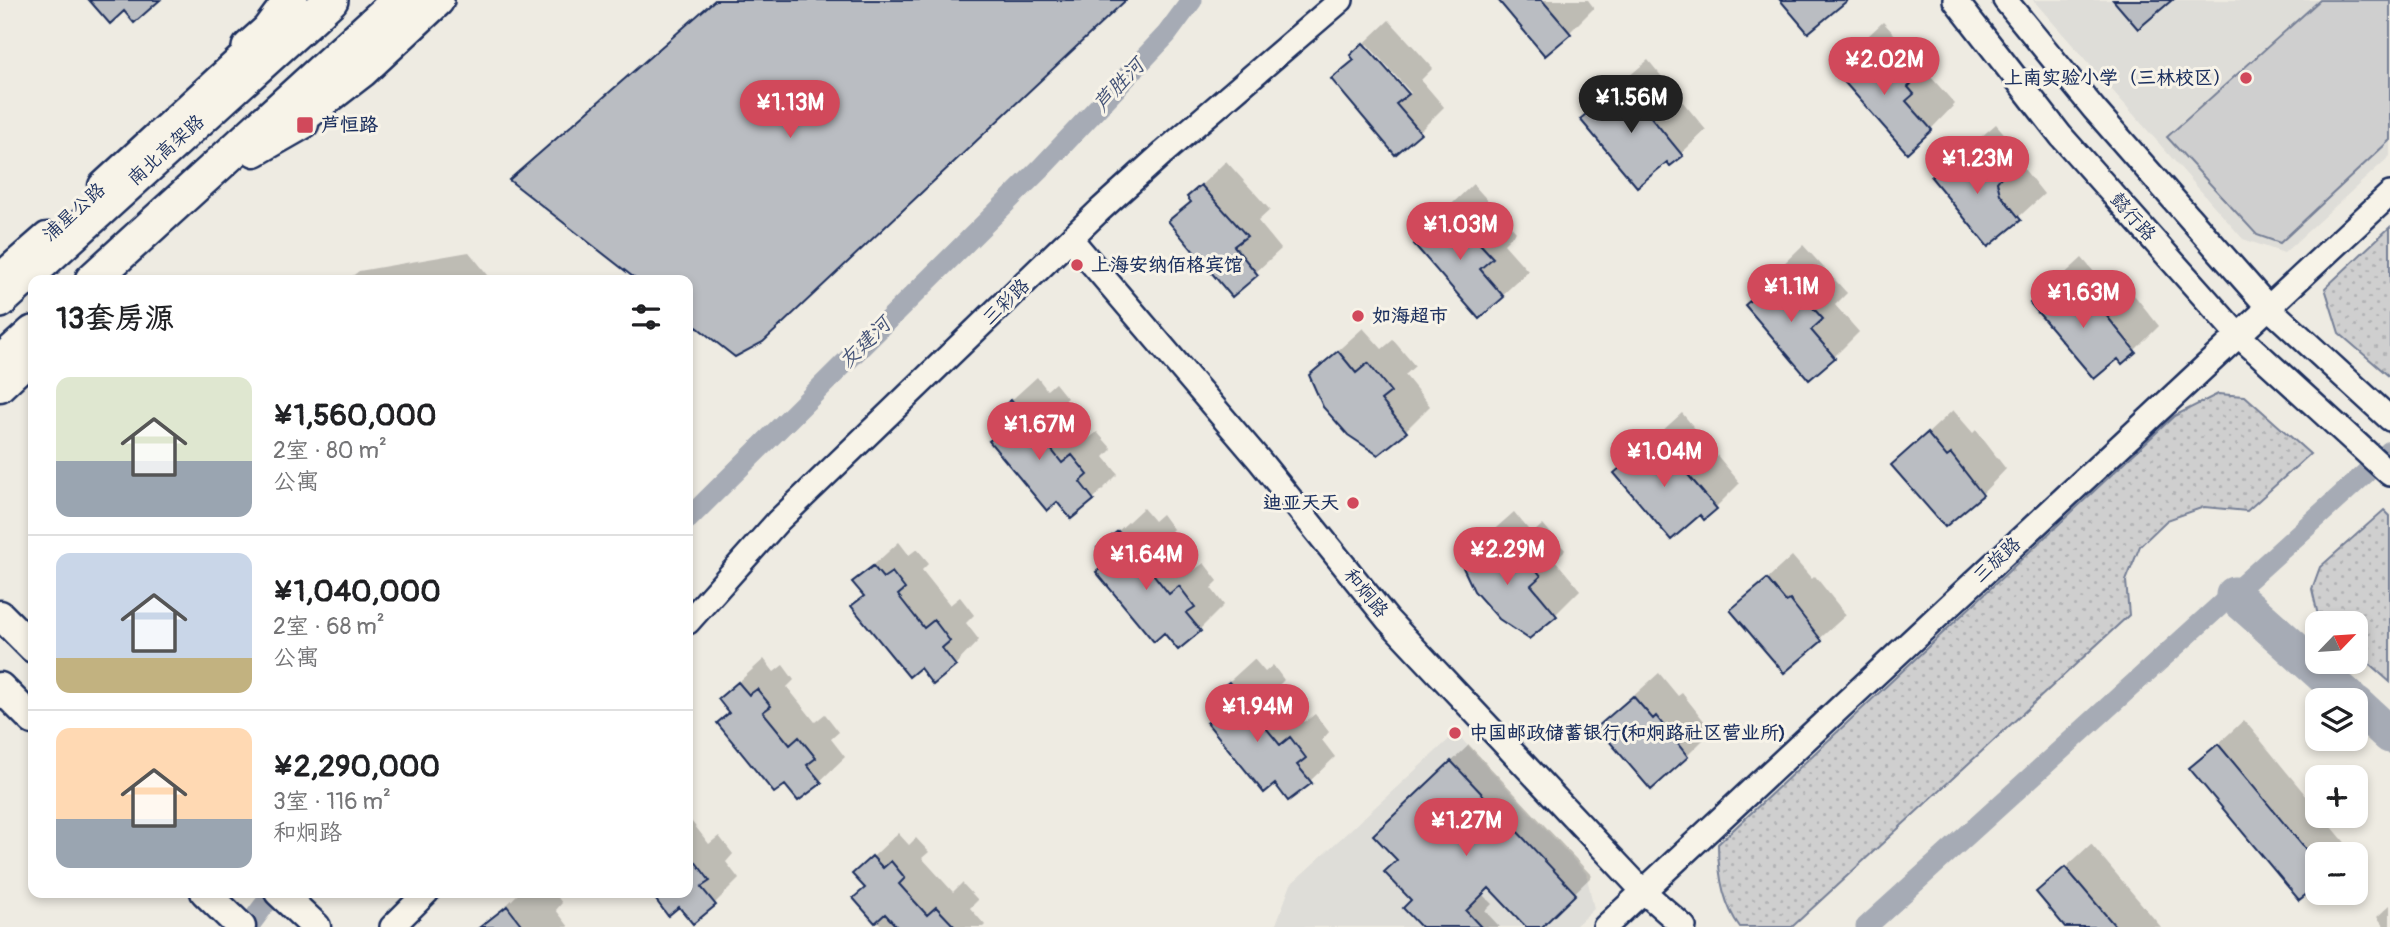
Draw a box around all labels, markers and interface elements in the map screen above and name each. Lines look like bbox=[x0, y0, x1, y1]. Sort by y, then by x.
pin: ¥2.02M bbox=[1827, 38, 1941, 97]
text: ¥2.02M bbox=[1845, 45, 1923, 74]
water label: 芦胜河 bbox=[1088, 51, 1152, 117]
place label: 上南实验小学（三林校区） bbox=[2004, 66, 2232, 90]
marker: 上南实验小学（三林校区） bbox=[2238, 70, 2254, 86]
pin: ¥1.56M bbox=[1574, 76, 1688, 135]
pin: ¥1.13M bbox=[733, 80, 847, 140]
text: ¥1.56M bbox=[1595, 83, 1667, 112]
text: ¥1.13M bbox=[756, 88, 824, 117]
street label: 南北高架路 bbox=[123, 109, 209, 191]
place label: 芦恒路 bbox=[321, 113, 378, 137]
marker: 芦恒路 bbox=[295, 115, 315, 135]
pin: ¥1.23M bbox=[1920, 136, 2034, 196]
text: ¥1.23M bbox=[1941, 144, 2013, 173]
street label: 浦星公路 bbox=[38, 178, 110, 246]
street label: 懿行路 bbox=[2105, 188, 2161, 246]
pin: ¥1.03M bbox=[1403, 202, 1517, 262]
text: ¥1.03M bbox=[1422, 210, 1498, 239]
place label: 上海安纳佰格宾馆 bbox=[1091, 253, 1243, 277]
marker: 上海安纳佰格宾馆 bbox=[1069, 257, 1085, 273]
pin: ¥1.1M bbox=[1742, 264, 1840, 324]
pin: ¥1.63M bbox=[2026, 270, 2140, 330]
text: ¥1.1M bbox=[1763, 272, 1819, 301]
street label: 三彩路 bbox=[977, 274, 1035, 330]
text: ¥1.63M bbox=[2047, 278, 2119, 307]
icon: filters bbox=[627, 298, 665, 336]
text: 13套房源 bbox=[56, 300, 174, 337]
place label: 如海超市 bbox=[1372, 304, 1448, 328]
marker: 如海超市 bbox=[1350, 308, 1366, 324]
water label: 友建河 bbox=[833, 309, 899, 375]
text: ¥1,560,000 bbox=[273, 397, 436, 434]
pin: ¥1.67M bbox=[982, 402, 1096, 462]
icon: home bbox=[112, 405, 196, 489]
text: ¥1.67M bbox=[1003, 410, 1075, 439]
pin: ¥1.04M bbox=[1607, 430, 1721, 489]
text: 2室 · 80 m² bbox=[273, 436, 387, 465]
text: ¥1.04M bbox=[1626, 437, 1702, 466]
text: 公寓 bbox=[273, 467, 319, 496]
place label: 迪亚天天 bbox=[1263, 491, 1339, 515]
marker: 迪亚天天 bbox=[1345, 495, 1361, 511]
pin: ¥2.29M bbox=[1450, 528, 1564, 587]
pin: ¥1.64M bbox=[1089, 532, 1203, 592]
street label: 三旋路 bbox=[1968, 532, 2026, 588]
text: ¥2.29M bbox=[1469, 535, 1545, 564]
text: ¥1.64M bbox=[1109, 540, 1183, 569]
street label: 和炯路 bbox=[1338, 563, 1394, 623]
text: ¥1,040,000 bbox=[273, 573, 441, 610]
icon: home bbox=[112, 581, 196, 665]
north arrow bbox=[2305, 611, 2368, 674]
map controls bbox=[2305, 611, 2368, 905]
text: 2室 · 68 m² bbox=[273, 612, 385, 641]
text: 公寓 bbox=[273, 643, 319, 672]
pin: ¥1.94M bbox=[1200, 684, 1314, 744]
button: layers bbox=[2305, 688, 2368, 751]
text: ¥1.94M bbox=[1221, 692, 1293, 721]
place label: 中国邮政储蓄银行(和炯路社区营业所) bbox=[1469, 721, 1786, 745]
marker: 中国邮政储蓄银行(和炯路社区营业所) bbox=[1447, 725, 1463, 741]
text: ¥2,290,000 bbox=[273, 748, 440, 785]
icon: home bbox=[112, 756, 196, 840]
button: + bbox=[2305, 765, 2368, 828]
text: 3室 · 116 m² bbox=[273, 787, 391, 816]
pin: ¥1.27M bbox=[1409, 798, 1523, 858]
text: ¥1.27M bbox=[1430, 806, 1502, 835]
text: 和炯路 bbox=[273, 818, 342, 847]
button: − bbox=[2305, 842, 2368, 905]

